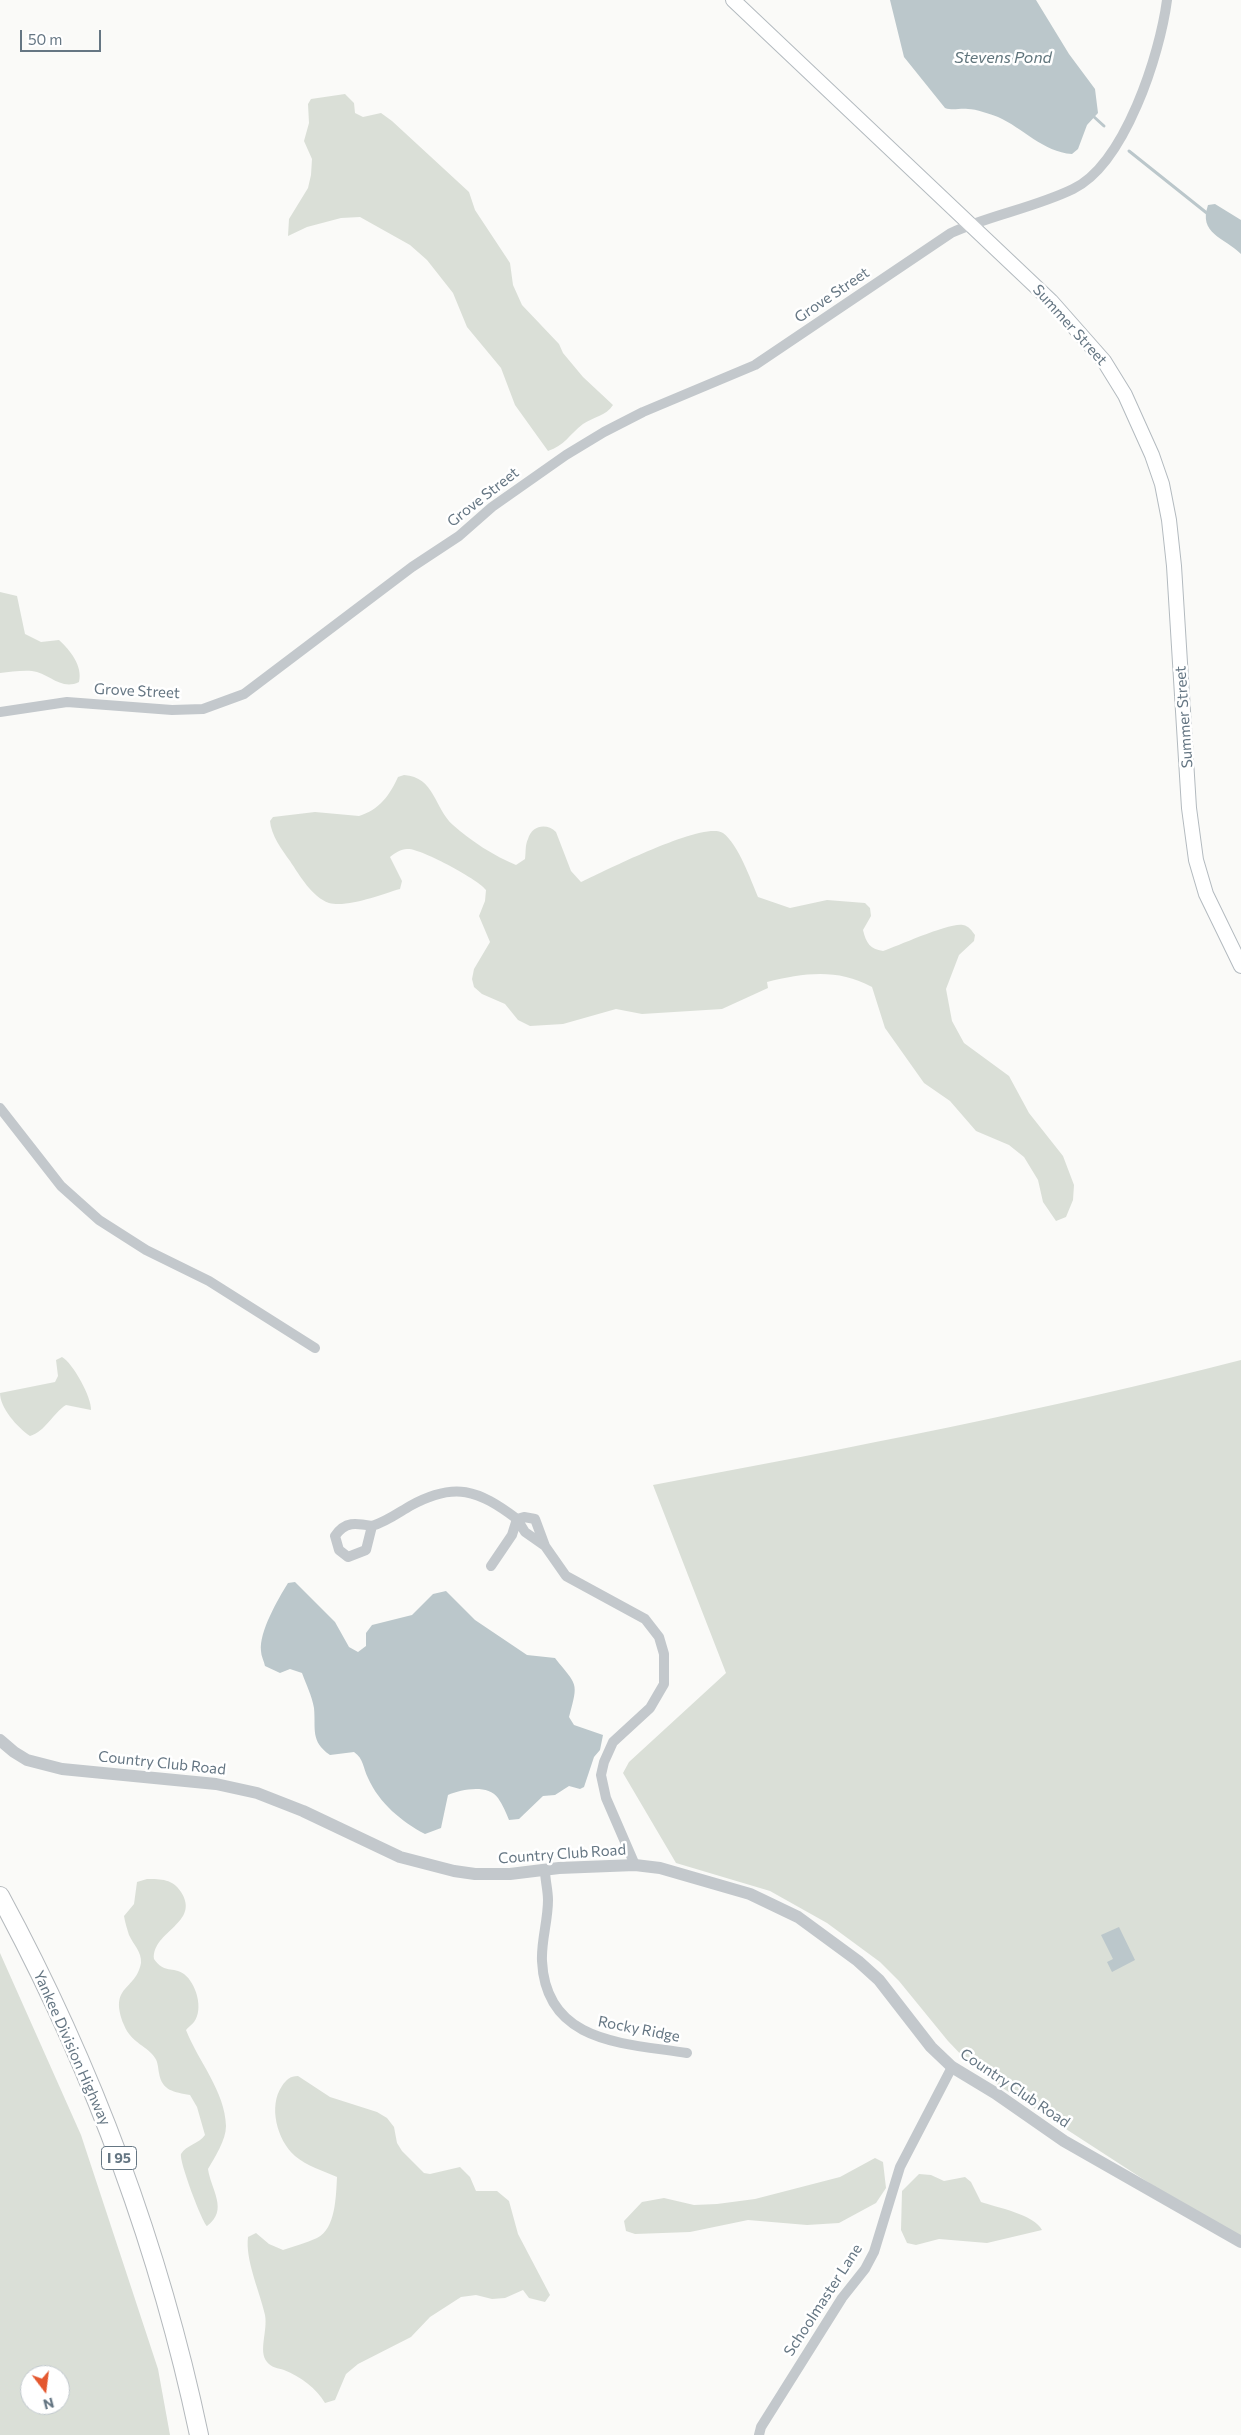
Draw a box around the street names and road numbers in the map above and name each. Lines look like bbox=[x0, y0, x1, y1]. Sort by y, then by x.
street label: Grove Street bbox=[791, 263, 873, 327]
street label: Summer Street bbox=[1029, 281, 1111, 369]
street label: Grove Street bbox=[444, 463, 522, 531]
street label: Summer Street bbox=[1171, 665, 1197, 769]
street label: Grove Street bbox=[94, 680, 180, 702]
street label: Country Club Road bbox=[97, 1747, 227, 1779]
street label: Country Club Road bbox=[497, 1841, 627, 1867]
street label: Yankee Division Highway bbox=[30, 1968, 114, 2128]
street label: Rocky Ridge bbox=[596, 2012, 682, 2046]
street label: Country Club Road bbox=[957, 2045, 1073, 2131]
road number: I 95 bbox=[102, 2146, 136, 2170]
street label: Schoolmaster Lane bbox=[780, 2241, 866, 2359]

